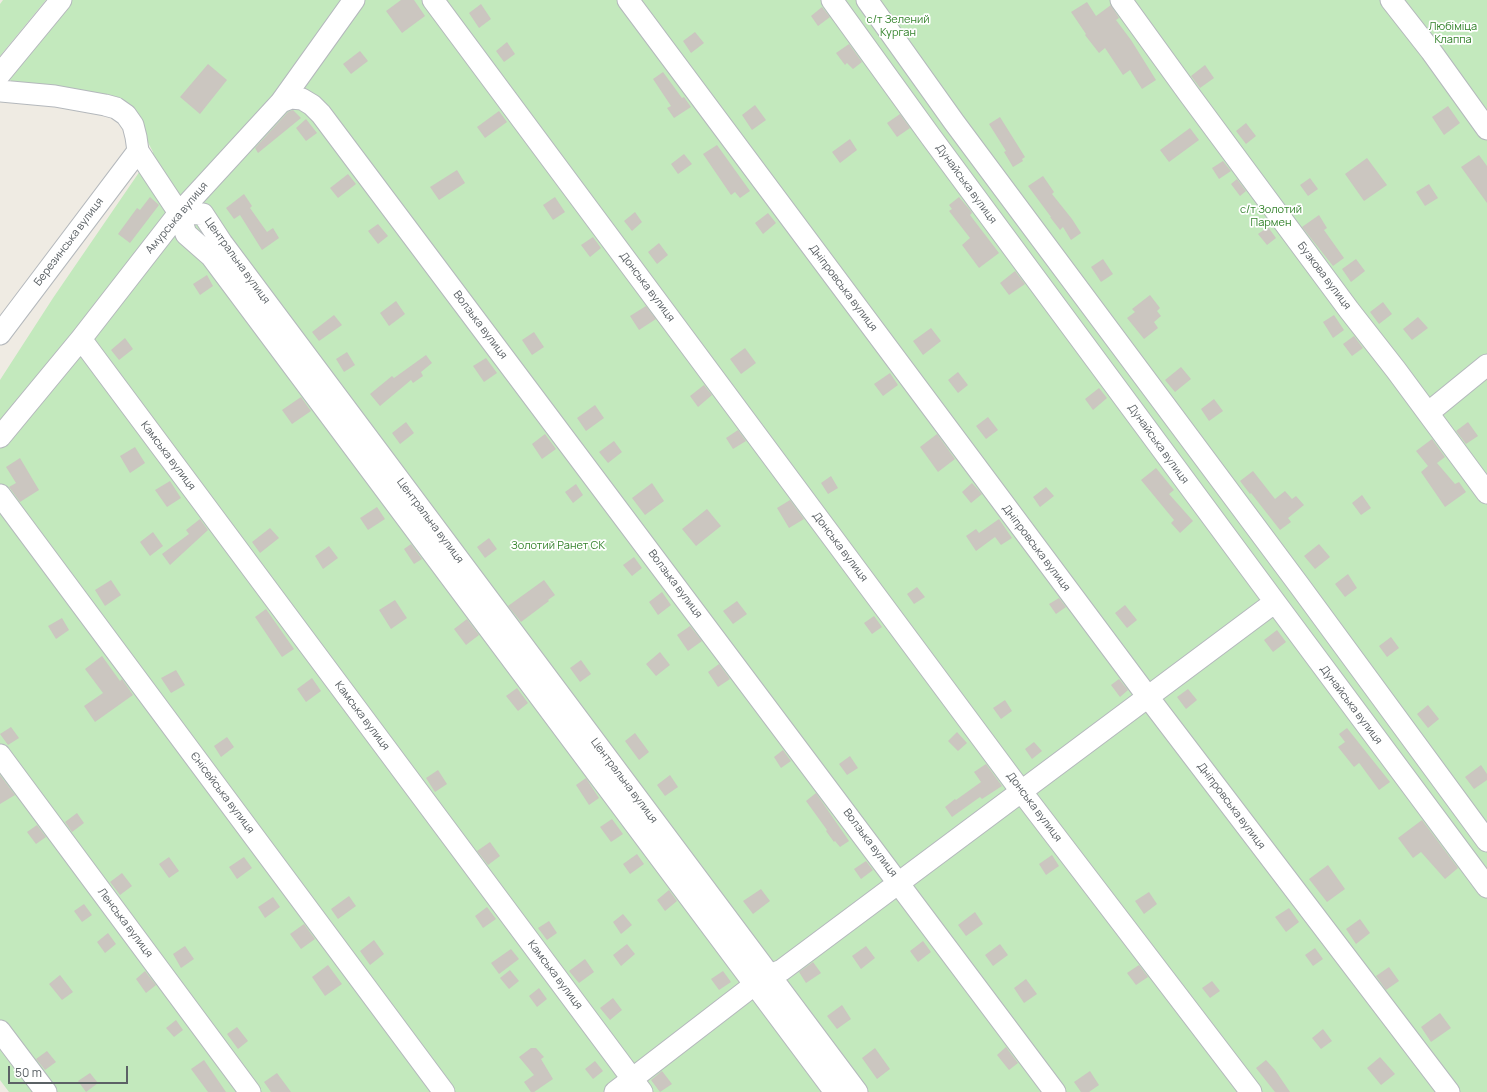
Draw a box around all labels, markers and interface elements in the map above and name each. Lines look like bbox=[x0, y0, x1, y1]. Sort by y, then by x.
park label: с/т Зелений Курган bbox=[867, 13, 929, 39]
park label: Любіміца Клаппа bbox=[1429, 20, 1477, 46]
street label: Дунайська вулиця bbox=[933, 142, 999, 226]
street label: Амурська вулиця bbox=[143, 179, 211, 257]
street label: Березинська вулиця bbox=[32, 195, 106, 289]
park label: с/т Золотий Пармен bbox=[1240, 203, 1302, 229]
street label: Центральна вулиця bbox=[201, 216, 273, 306]
street label: Бузкова вулиця bbox=[1294, 240, 1354, 312]
street label: Дніпровська вулиця bbox=[806, 242, 880, 334]
street label: Донська вулиця bbox=[617, 250, 677, 324]
street label: Волзька вулиця bbox=[450, 288, 510, 362]
street label: Дунайська вулиця bbox=[1125, 402, 1191, 486]
street label: Камська вулиця bbox=[138, 419, 198, 493]
street label: Центральна вулиця bbox=[394, 476, 466, 566]
street label: Дніпровська вулиця bbox=[999, 502, 1073, 594]
street label: Донська вулиця bbox=[810, 510, 870, 584]
park label: Золотий Ранет СК bbox=[511, 539, 605, 553]
street label: Волзька вулиця bbox=[645, 547, 705, 621]
street label: Дунайська вулиця bbox=[1317, 663, 1385, 747]
street label: Камська вулиця bbox=[332, 679, 392, 753]
street label: Центральна вулиця bbox=[588, 736, 660, 826]
street label: Єнісейська вулиця bbox=[187, 750, 257, 836]
street label: Дніпровська вулиця bbox=[1194, 760, 1268, 852]
street label: Донська вулиця bbox=[1004, 770, 1064, 844]
street label: Волзька вулиця bbox=[840, 806, 900, 880]
street label: Ленська вулиця bbox=[95, 886, 155, 960]
street label: Камська вулиця bbox=[525, 938, 585, 1012]
scale bar bbox=[10, 1058, 130, 1084]
text: 50 m bbox=[15, 1064, 42, 1081]

